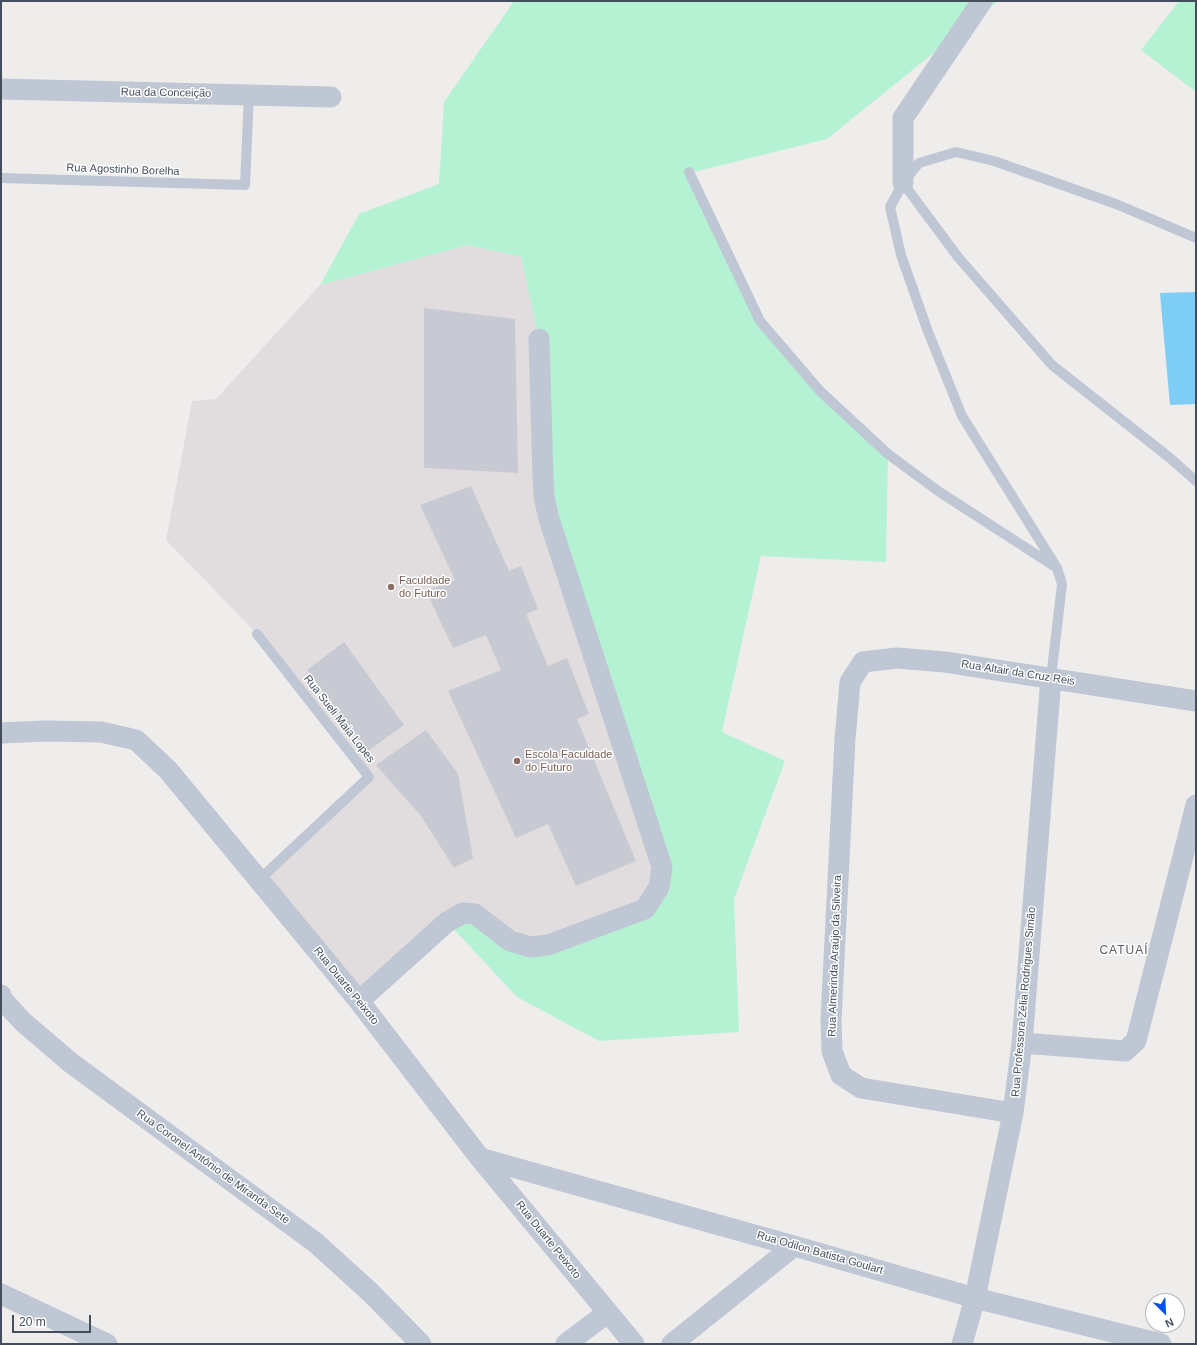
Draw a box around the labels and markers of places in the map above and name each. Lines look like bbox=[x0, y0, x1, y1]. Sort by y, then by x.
place label: Faculdade do Futuro bbox=[399, 574, 450, 600]
marker: Faculdade do Futuro bbox=[386, 582, 396, 592]
place label: Escola Faculdade do Futuro bbox=[525, 748, 612, 774]
marker: Escola Faculdade do Futuro bbox=[512, 756, 522, 766]

